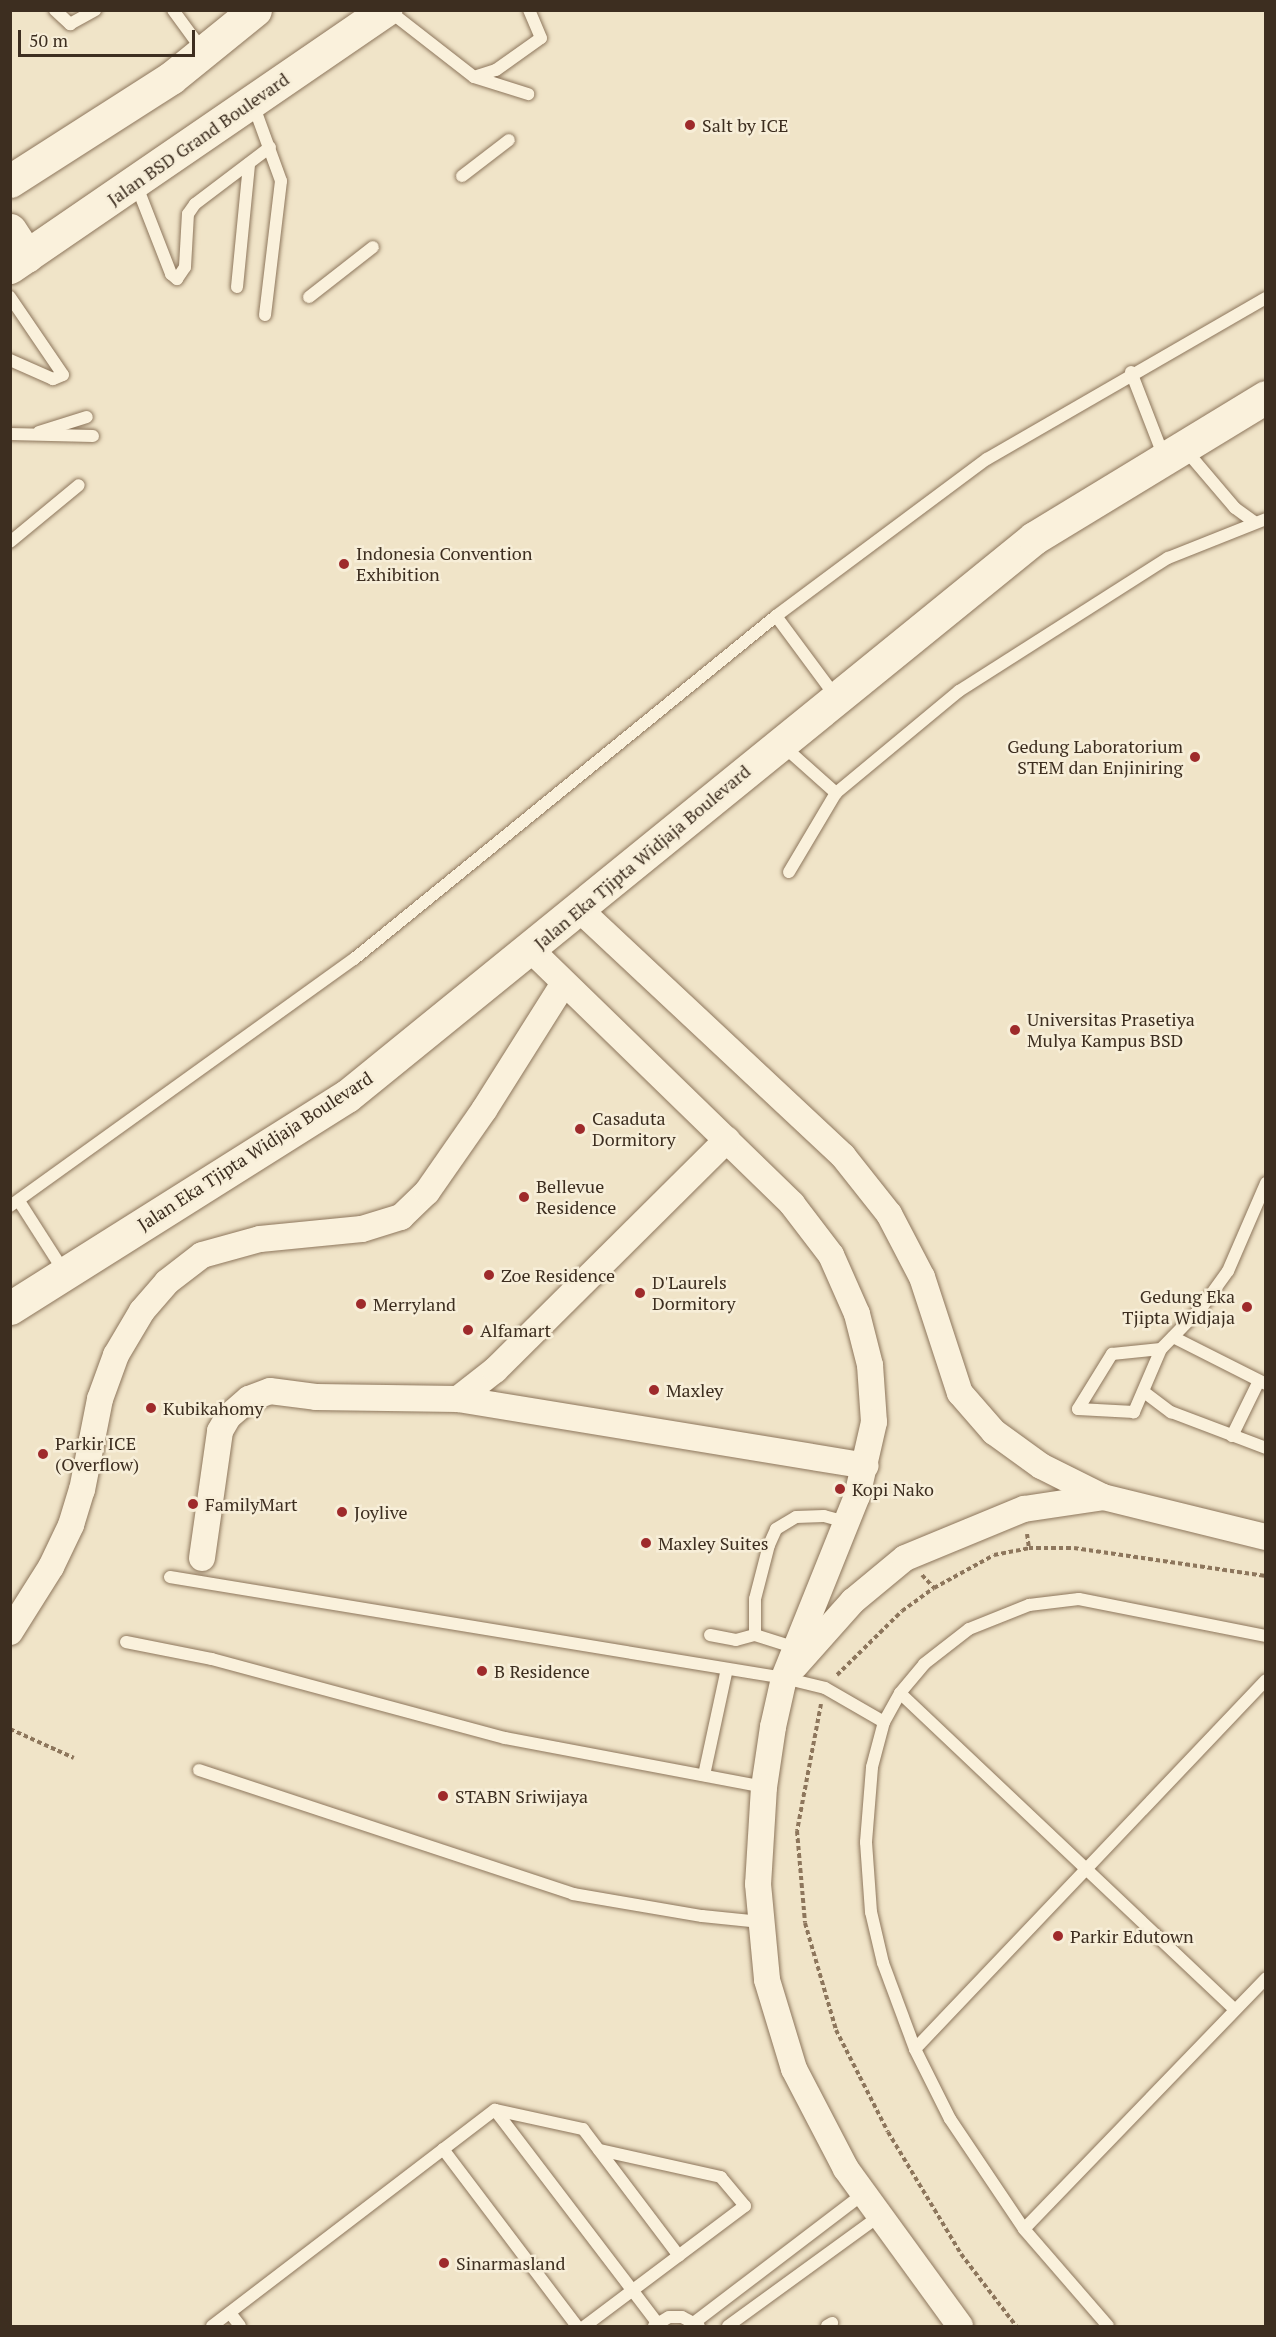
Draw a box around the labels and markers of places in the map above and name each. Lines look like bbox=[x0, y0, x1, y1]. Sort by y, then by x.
place label: Salt by ICE bbox=[702, 114, 789, 136]
marker: Salt by ICE bbox=[683, 118, 697, 132]
place label: Indonesia Convention Exhibition bbox=[356, 543, 532, 586]
marker: Indonesia Convention Exhibition bbox=[337, 557, 351, 571]
place label: Gedung Laboratorium STEM dan Enjiniring bbox=[1007, 736, 1183, 778]
marker: Gedung Laboratorium STEM dan Enjiniring bbox=[1188, 750, 1202, 764]
place label: Universitas Prasetiya Mulya Kampus BSD bbox=[1027, 1009, 1195, 1052]
marker: Universitas Prasetiya Mulya Kampus BSD bbox=[1008, 1023, 1022, 1037]
place label: Casaduta Dormitory bbox=[592, 1108, 676, 1150]
marker: Casaduta Dormitory bbox=[573, 1122, 587, 1136]
place label: Bellevue Residence bbox=[536, 1176, 616, 1218]
marker: Bellevue Residence bbox=[517, 1190, 531, 1204]
place label: Zoe Residence bbox=[501, 1264, 615, 1286]
marker: Zoe Residence bbox=[482, 1268, 496, 1282]
place label: D'Laurels Dormitory bbox=[652, 1272, 736, 1314]
marker: D'Laurels Dormitory bbox=[633, 1286, 647, 1300]
place label: Gedung Eka Tjipta Widjaja bbox=[1122, 1286, 1235, 1328]
place label: Merryland bbox=[373, 1293, 456, 1315]
marker: Merryland bbox=[354, 1297, 368, 1311]
marker: Gedung Eka Tjipta Widjaja bbox=[1240, 1300, 1254, 1314]
place label: Alfamart bbox=[480, 1319, 551, 1341]
marker: Alfamart bbox=[461, 1323, 475, 1337]
place label: Maxley bbox=[666, 1379, 723, 1401]
marker: Maxley bbox=[647, 1383, 661, 1397]
place label: Kubikahomy bbox=[163, 1397, 264, 1419]
marker: Kubikahomy bbox=[144, 1401, 158, 1415]
place label: Parkir ICE (Overflow) bbox=[55, 1433, 139, 1476]
marker: Parkir ICE (Overflow) bbox=[36, 1447, 50, 1461]
place label: Kopi Nako bbox=[852, 1478, 934, 1500]
marker: Kopi Nako bbox=[833, 1482, 847, 1496]
place label: FamilyMart bbox=[205, 1493, 298, 1515]
marker: FamilyMart bbox=[186, 1497, 200, 1511]
place label: Joylive bbox=[354, 1501, 408, 1523]
marker: Joylive bbox=[335, 1505, 349, 1519]
place label: Maxley Suites bbox=[658, 1532, 769, 1554]
marker: Maxley Suites bbox=[639, 1536, 653, 1550]
place label: B Residence bbox=[494, 1660, 590, 1682]
marker: B Residence bbox=[475, 1664, 489, 1678]
place label: STABN Sriwijaya bbox=[455, 1785, 588, 1807]
marker: STABN Sriwijaya bbox=[436, 1789, 450, 1803]
place label: Parkir Edutown bbox=[1070, 1925, 1194, 1947]
marker: Parkir Edutown bbox=[1051, 1929, 1065, 1943]
place label: Sinarmasland bbox=[456, 2252, 565, 2274]
marker: Sinarmasland bbox=[437, 2256, 451, 2270]

